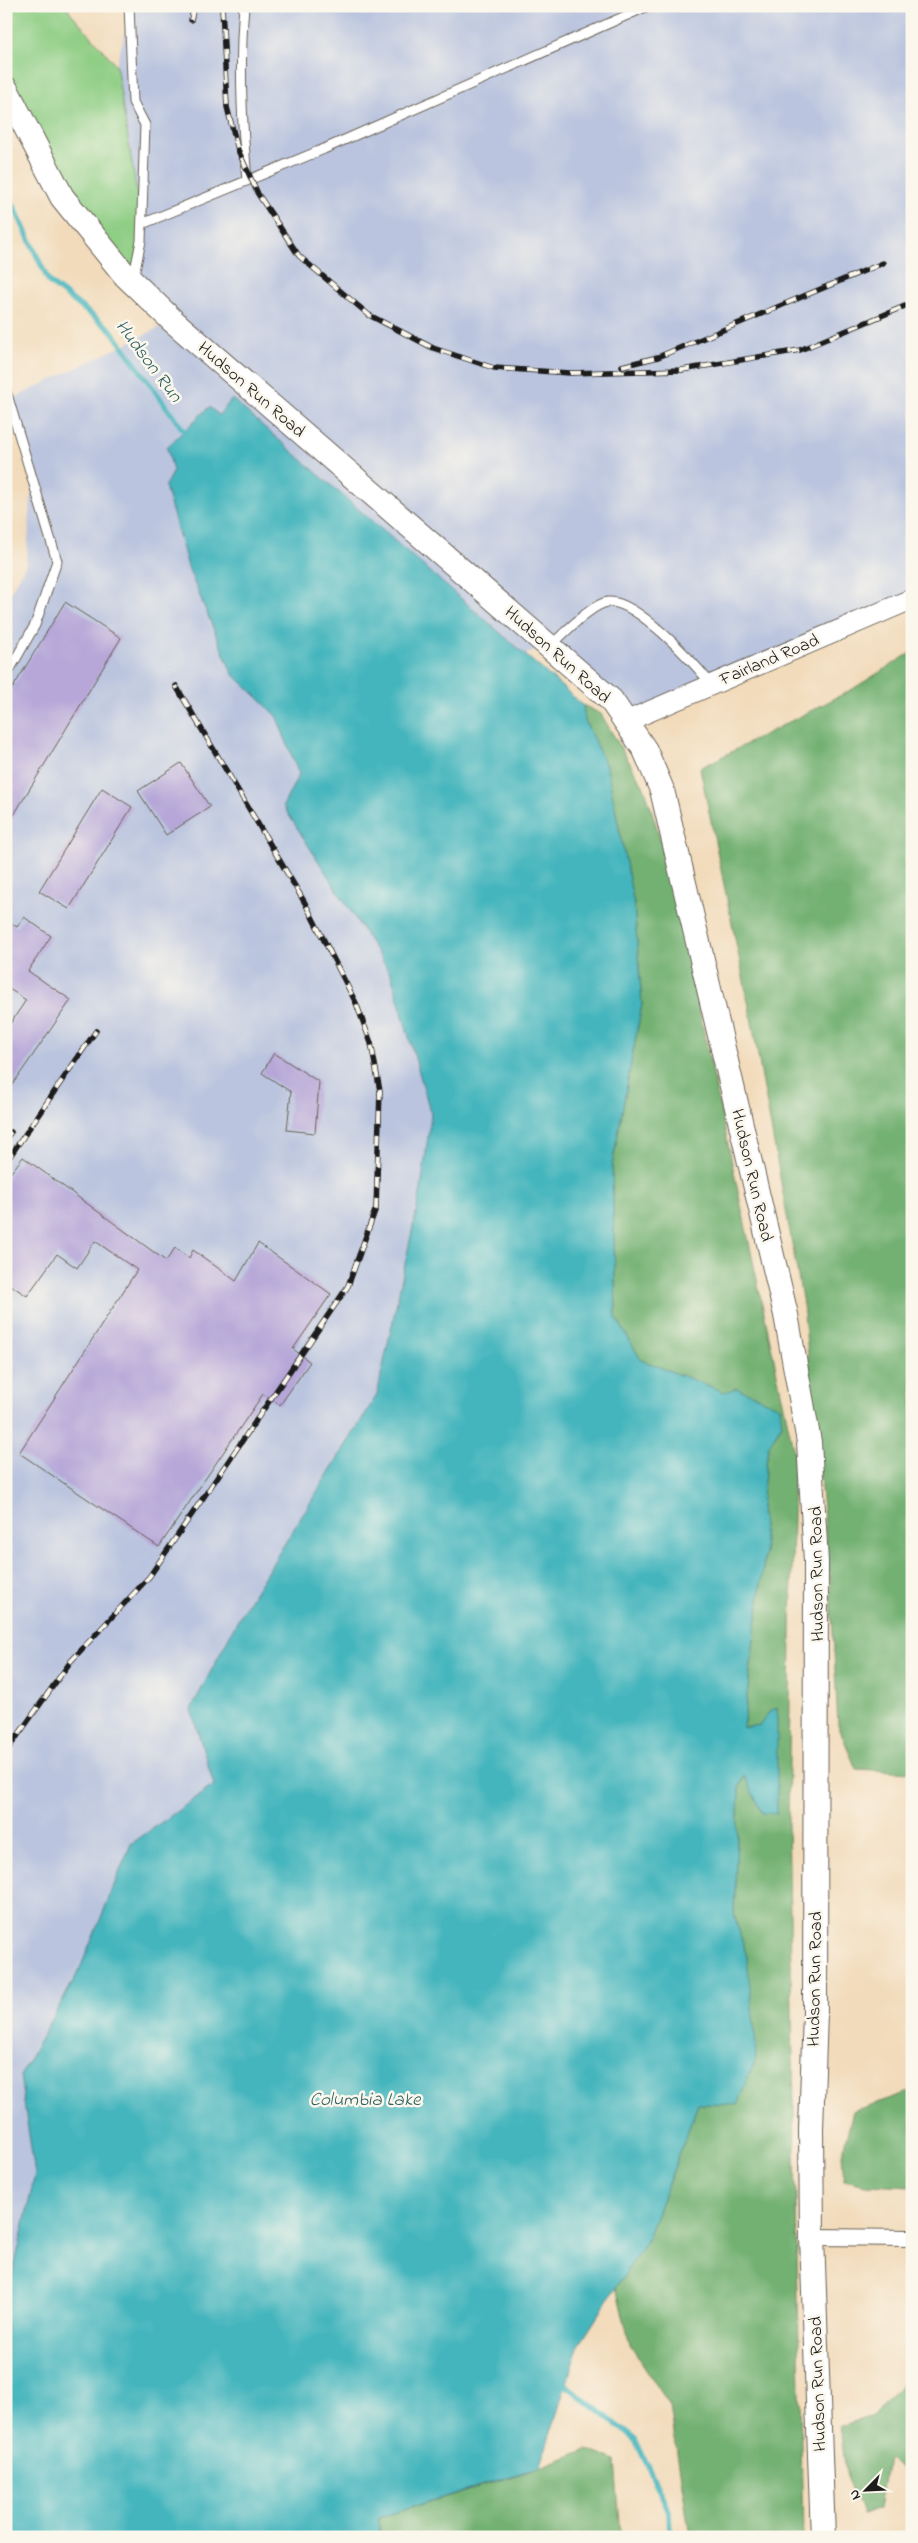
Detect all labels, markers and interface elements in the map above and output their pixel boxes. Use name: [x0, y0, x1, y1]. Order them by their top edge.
water label: Hudson Run: [108, 315, 188, 409]
street label: Hudson Run Road: [191, 336, 310, 445]
street label: Hudson Run Road: [498, 601, 616, 710]
street label: Fairland Road: [715, 628, 823, 694]
street label: Hudson Run Road: [723, 1107, 779, 1244]
street label: Hudson Run Road: [804, 1506, 832, 1642]
street label: Hudson Run Road: [802, 1911, 830, 2047]
water label: Columbia Lake: [309, 2087, 422, 2114]
street label: Hudson Run Road: [804, 2316, 834, 2452]
north arrow: [840, 2466, 890, 2516]
text: N: [844, 2486, 867, 2503]

